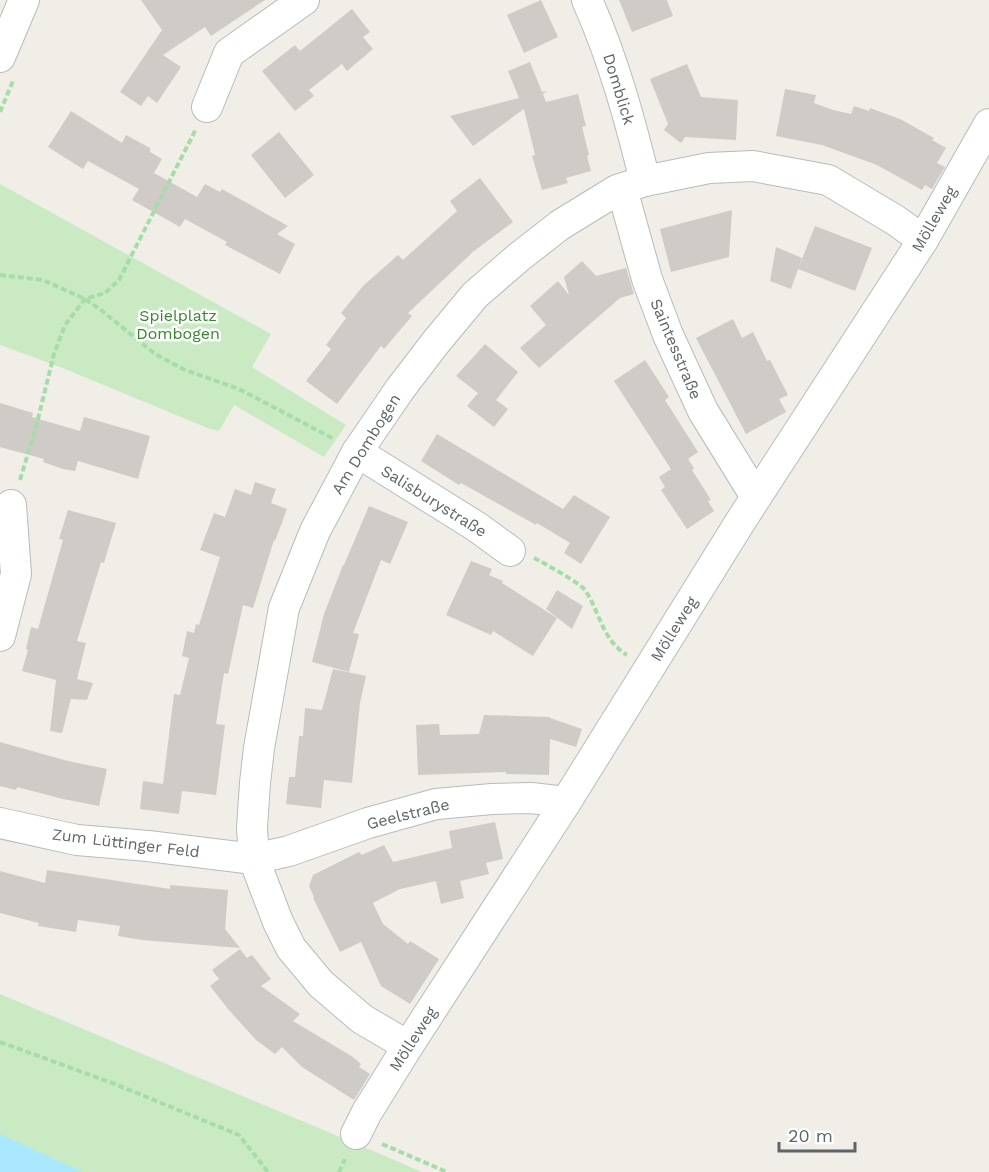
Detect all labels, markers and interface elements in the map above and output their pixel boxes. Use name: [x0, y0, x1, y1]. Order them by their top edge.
street label: Domblick: [599, 51, 639, 127]
street label: Mölleweg: [908, 182, 961, 255]
street label: Saintesstraße: [646, 296, 706, 402]
park label: Spielplatz Dombogen: [136, 306, 220, 343]
street label: Am Dombogen: [327, 390, 405, 498]
street label: Salisburystraße: [378, 461, 490, 541]
street label: Mölleweg: [647, 593, 702, 665]
street label: Geelstraße: [365, 795, 451, 833]
street label: Zum Lüttinger Feld: [51, 825, 201, 861]
street label: Mölleweg: [385, 1003, 441, 1075]
scale bar: [779, 1115, 856, 1153]
text: 20 m: [788, 1125, 833, 1146]

